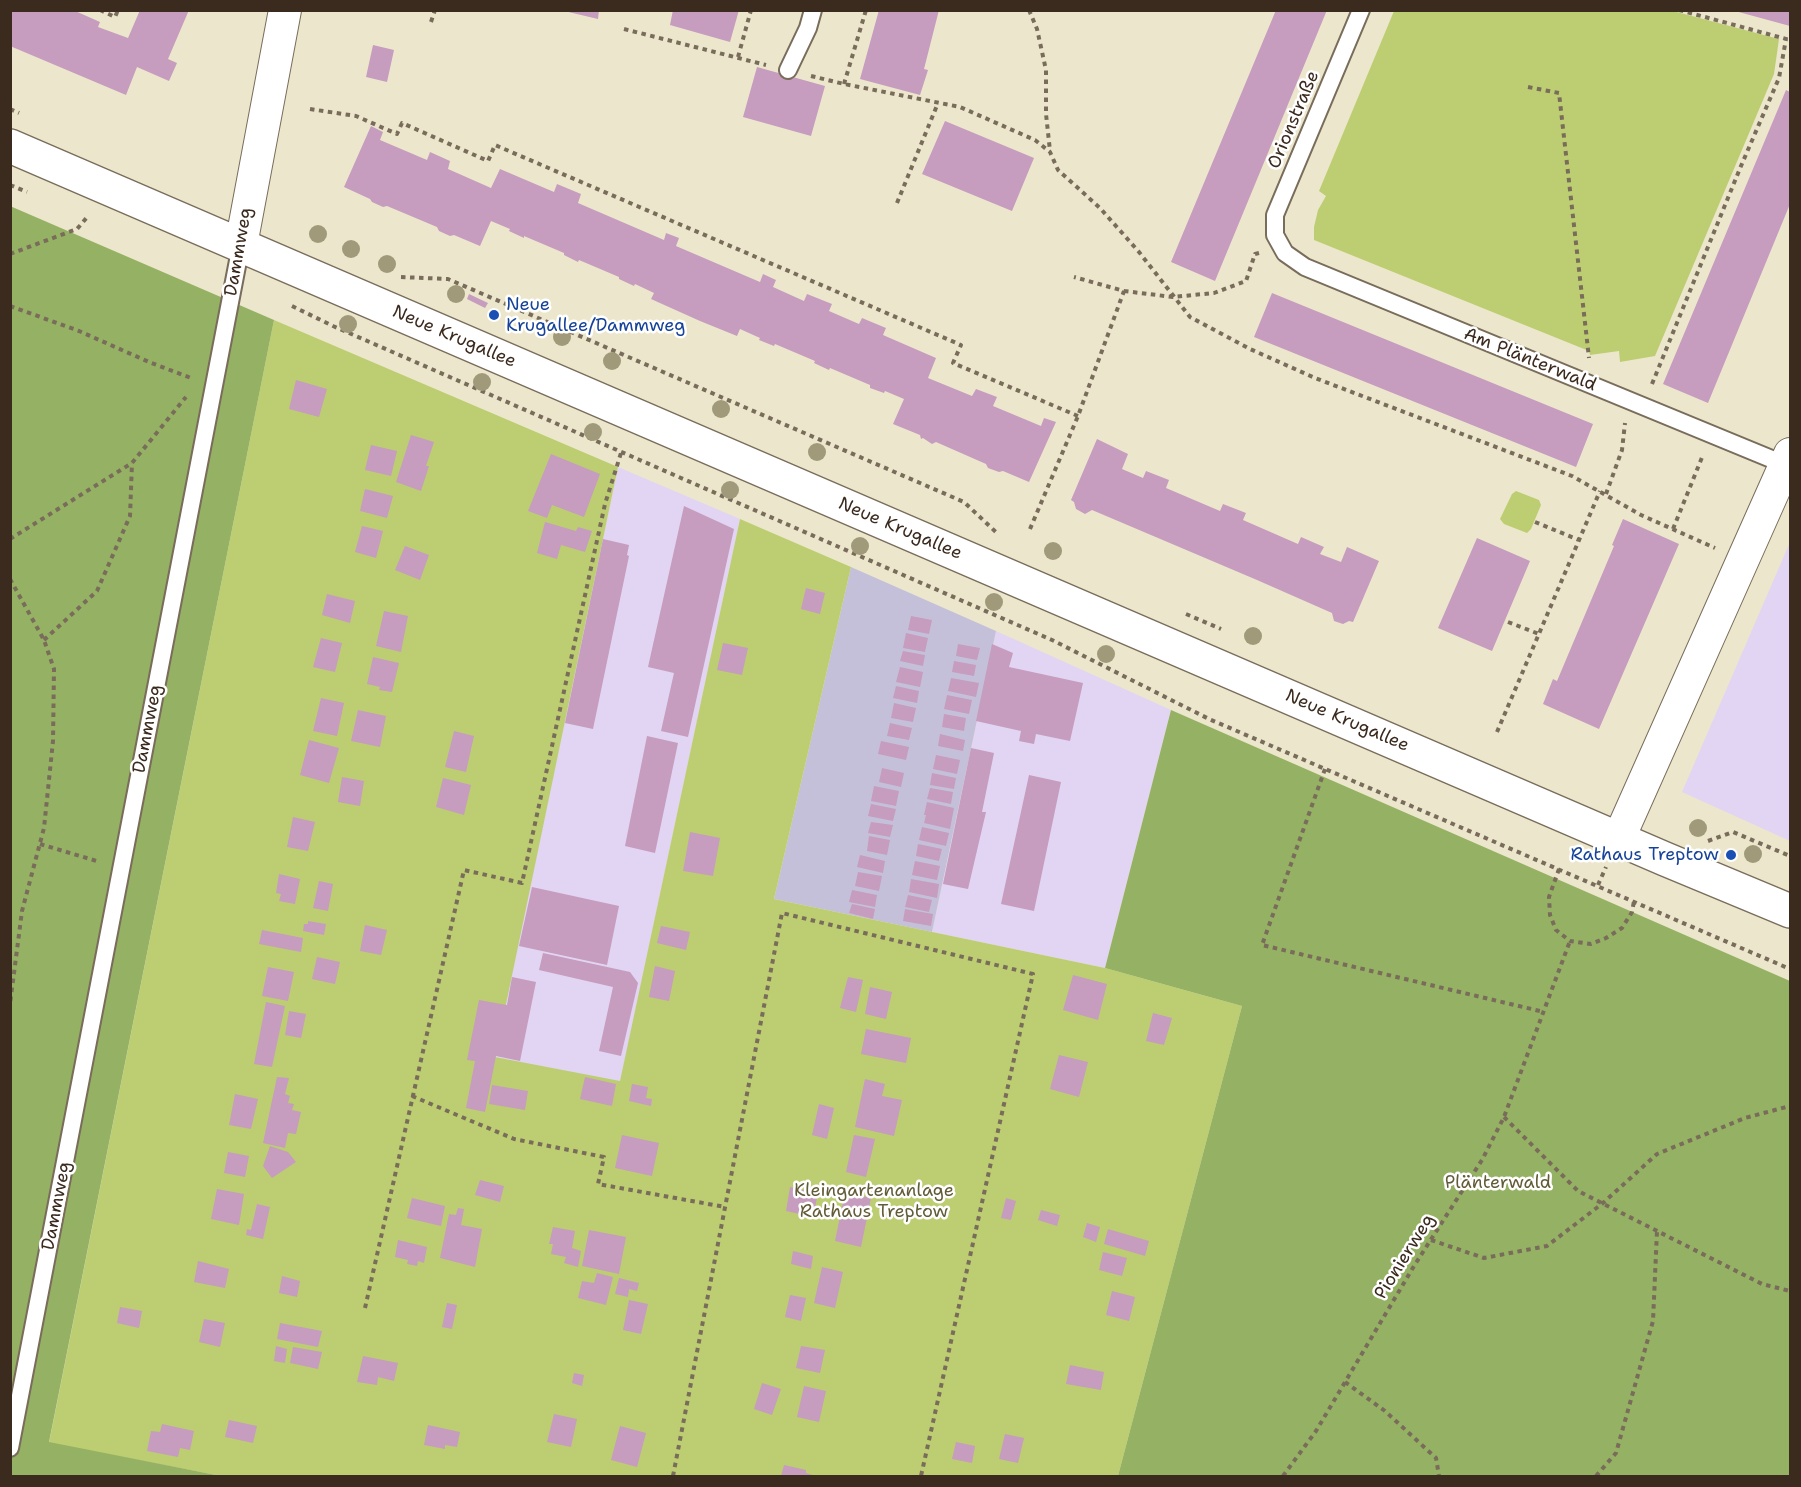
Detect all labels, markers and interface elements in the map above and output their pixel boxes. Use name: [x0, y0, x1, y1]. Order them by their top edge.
street label: Orionstraße: [1264, 68, 1324, 172]
street label: Dammweg: [221, 206, 257, 298]
place label: Neue Krugallee/Dammweg: [506, 294, 685, 336]
street label: Neue Krugallee: [389, 301, 519, 373]
marker: Neue Krugallee/Dammweg: [487, 308, 501, 322]
street label: Am Plänterwald: [1461, 324, 1599, 396]
street label: Neue Krugallee: [835, 493, 965, 565]
street label: Dammweg: [129, 683, 167, 775]
street label: Neue Krugallee: [1282, 685, 1412, 757]
place label: Rathaus Treptow: [1570, 844, 1719, 866]
marker: Rathaus Treptow: [1724, 848, 1738, 862]
street label: Dammweg: [38, 1160, 76, 1252]
park label: Plänterwald: [1445, 1172, 1551, 1194]
park label: Kleingartenanlage Rathaus Treptow: [794, 1180, 954, 1222]
street label: Pionierweg: [1370, 1210, 1440, 1304]

